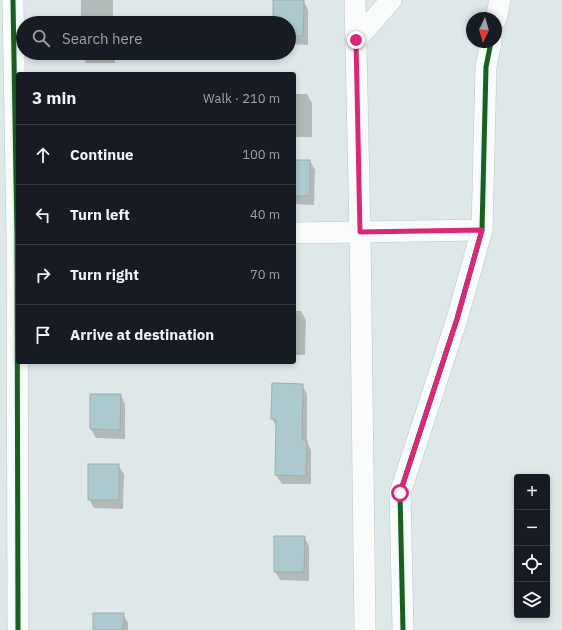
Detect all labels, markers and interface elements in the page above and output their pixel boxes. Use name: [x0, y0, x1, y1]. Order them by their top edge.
north arrow: [466, 12, 502, 48]
search box: [16, 16, 296, 60]
icon: search: [30, 27, 52, 49]
text: Search here: [62, 29, 142, 48]
route end: [347, 31, 365, 49]
text: 3 min: [32, 87, 76, 109]
text: Walk · 210 m: [203, 90, 280, 107]
icon: ahead: [32, 144, 54, 166]
text: Continue: [70, 145, 134, 164]
text: 100 m: [242, 146, 280, 163]
icon: left: [32, 204, 54, 226]
text: Turn left: [70, 205, 130, 224]
text: 40 m: [250, 206, 280, 223]
icon: right: [32, 264, 54, 286]
text: Turn right: [70, 265, 139, 284]
text: 70 m: [250, 266, 280, 283]
icon: arrive: [32, 324, 54, 346]
text: Arrive at destination: [70, 325, 214, 344]
map controls: [514, 474, 550, 618]
button: +: [514, 474, 550, 510]
route start: [391, 484, 409, 502]
button: −: [514, 510, 550, 546]
button: locate: [514, 546, 550, 582]
button: layers: [514, 582, 550, 618]

